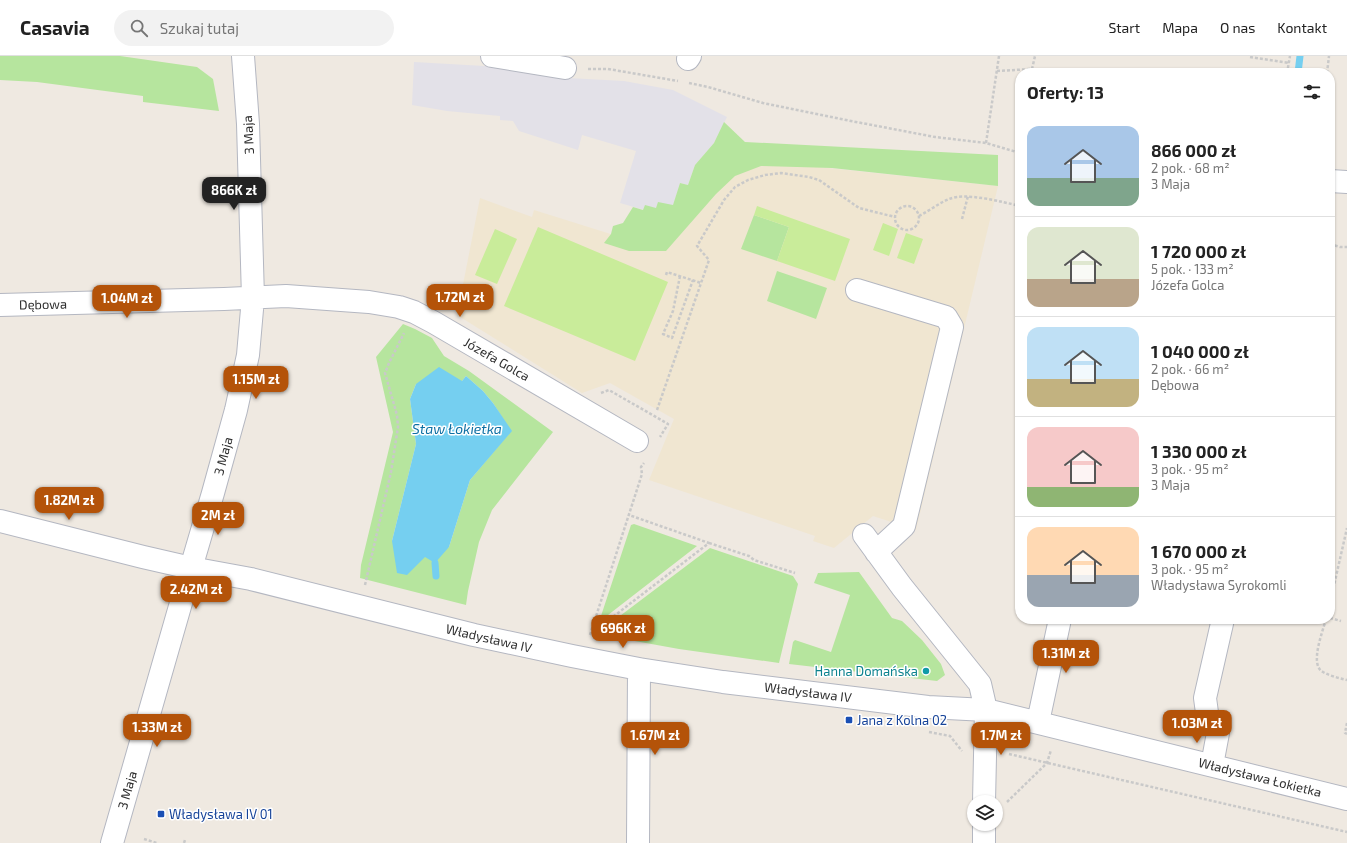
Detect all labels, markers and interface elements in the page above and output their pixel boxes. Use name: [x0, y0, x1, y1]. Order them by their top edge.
search box: [114, 10, 394, 46]
text: Casavia: [20, 16, 90, 39]
icon: search: [128, 17, 150, 39]
text: Szukaj tutaj: [160, 19, 239, 37]
text: Start: [1108, 19, 1140, 36]
text: Mapa: [1162, 19, 1198, 36]
text: O nas: [1220, 19, 1255, 36]
text: Kontakt: [1277, 19, 1327, 36]
icon: filters: [1301, 81, 1323, 103]
text: Oferty: 13: [1027, 82, 1104, 102]
street label: 3 Maja: [239, 115, 257, 155]
text: 866 000 zł: [1151, 140, 1236, 160]
icon: home: [1059, 142, 1107, 190]
text: 2 pok. · 68 m²: [1151, 160, 1230, 176]
text: 3 Maja: [1151, 176, 1190, 192]
pin: 866K zł: [197, 177, 271, 211]
text: 866K zł: [211, 182, 257, 198]
text: 1 720 000 zł: [1151, 241, 1246, 261]
icon: home: [1059, 243, 1107, 291]
text: 5 pok. · 133 m²: [1151, 261, 1234, 277]
text: Józefa Golca: [1151, 277, 1224, 293]
pin: 1.72M zł: [419, 284, 501, 318]
pin: 1.04M zł: [86, 285, 168, 319]
text: 1.72M zł: [436, 289, 485, 305]
text: 1.04M zł: [101, 290, 153, 306]
street label: Dębowa: [19, 296, 67, 312]
street label: Józefa Golca: [461, 334, 533, 384]
text: 1 040 000 zł: [1151, 341, 1249, 361]
icon: home: [1059, 343, 1107, 391]
text: 2 pok. · 66 m²: [1151, 361, 1229, 377]
pin: 1.15M zł: [215, 366, 297, 400]
text: 1.15M zł: [232, 371, 280, 387]
text: Dębowa: [1151, 377, 1199, 393]
water label: Staw Łokietka: [412, 420, 502, 437]
street label: 3 Maja: [210, 435, 236, 477]
text: 1 330 000 zł: [1151, 441, 1247, 461]
icon: home: [1059, 443, 1107, 491]
text: 3 pok. · 95 m²: [1151, 461, 1229, 477]
text: 3 Maja: [1151, 477, 1190, 493]
pin: 1.82M zł: [28, 487, 110, 521]
text: 1.82M zł: [44, 492, 94, 508]
pin: 2M zł: [190, 502, 246, 536]
text: 2M zł: [201, 507, 235, 523]
text: 1 670 000 zł: [1151, 541, 1246, 561]
icon: home: [1059, 543, 1107, 591]
text: 3 pok. · 95 m²: [1151, 561, 1229, 577]
pin: 2.42M zł: [155, 576, 237, 610]
text: Władysława Syrokomli: [1151, 577, 1287, 593]
text: 2.42M zł: [170, 581, 222, 597]
pin: 696K zł: [586, 615, 660, 649]
street label: Władysława IV: [444, 620, 534, 656]
text: 696K zł: [600, 620, 646, 636]
pin: 1.31M zł: [1025, 640, 1107, 674]
text: 1.31M zł: [1042, 645, 1090, 661]
place label: Hanna Domańska: [815, 663, 918, 679]
marker: Hanna Domańska: [921, 666, 931, 676]
street label: Władysława IV: [763, 679, 853, 705]
pin: 1.03M zł: [1156, 710, 1238, 744]
place label: Jana z Kolna 02: [857, 712, 947, 728]
pin: 1.33M zł: [116, 714, 198, 748]
marker: Jana z Kolna 02: [844, 715, 854, 725]
text: 1.03M zł: [1172, 715, 1222, 731]
text: 1.33M zł: [132, 719, 182, 735]
pin: 1.67M zł: [614, 722, 696, 756]
pin: 1.7M zł: [964, 722, 1038, 756]
text: 1.67M zł: [630, 727, 680, 743]
text: 1.7M zł: [980, 727, 1022, 743]
street label: Władysława Łokietka: [1197, 754, 1323, 800]
street label: 3 Maja: [114, 769, 140, 811]
map controls: [967, 795, 1003, 831]
button: layers: [967, 795, 1003, 831]
place label: Władysława IV 01: [169, 806, 273, 822]
marker: Władysława IV 01: [156, 809, 166, 819]

